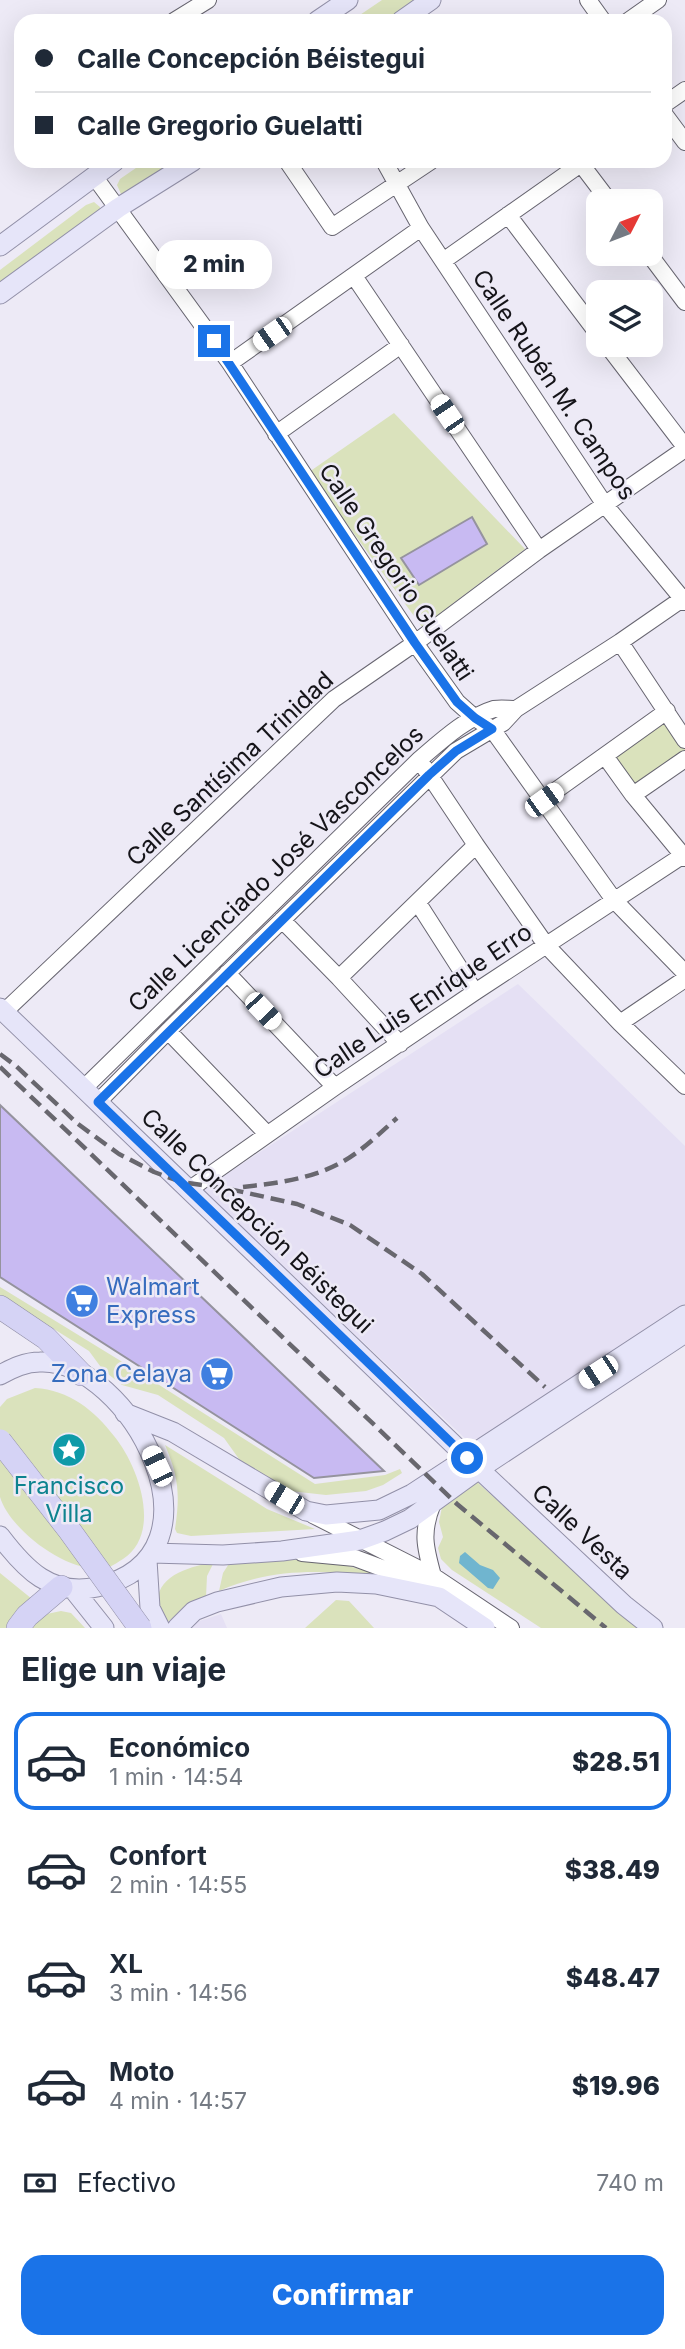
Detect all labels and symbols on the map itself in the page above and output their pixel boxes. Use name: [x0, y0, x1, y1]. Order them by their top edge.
north arrow: [586, 189, 663, 266]
callout: 2 min: [156, 240, 272, 288]
street label: Calle Rubén M. Campos: [466, 264, 642, 505]
car: [249, 313, 296, 355]
route end: [198, 325, 230, 357]
car: [427, 391, 468, 437]
street label: Calle Gregorio Guelatti: [313, 458, 480, 686]
street label: Calle Santísima Trinidad: [120, 665, 339, 872]
street label: Calle Licenciado José Vasconcelos: [122, 720, 429, 1018]
car: [521, 779, 568, 821]
street label: Calle Luis Enrique Erro: [308, 917, 537, 1084]
car: [241, 988, 286, 1034]
street label: Calle Concepción Béistegui: [135, 1102, 379, 1339]
place label: Walmart Express: [106, 1272, 200, 1329]
supermarket icon: Walmart Express: [63, 1282, 101, 1320]
car: [575, 1352, 622, 1392]
supermarket icon: Zona Celaya: [198, 1355, 236, 1393]
place label: Zona Celaya: [51, 1359, 192, 1388]
place icon: Francisco Villa: [50, 1431, 88, 1469]
route start: [451, 1442, 483, 1474]
car: [139, 1443, 176, 1489]
place label: Francisco Villa: [14, 1471, 124, 1528]
car: [261, 1478, 308, 1518]
street label: Calle Vesta: [526, 1478, 639, 1585]

